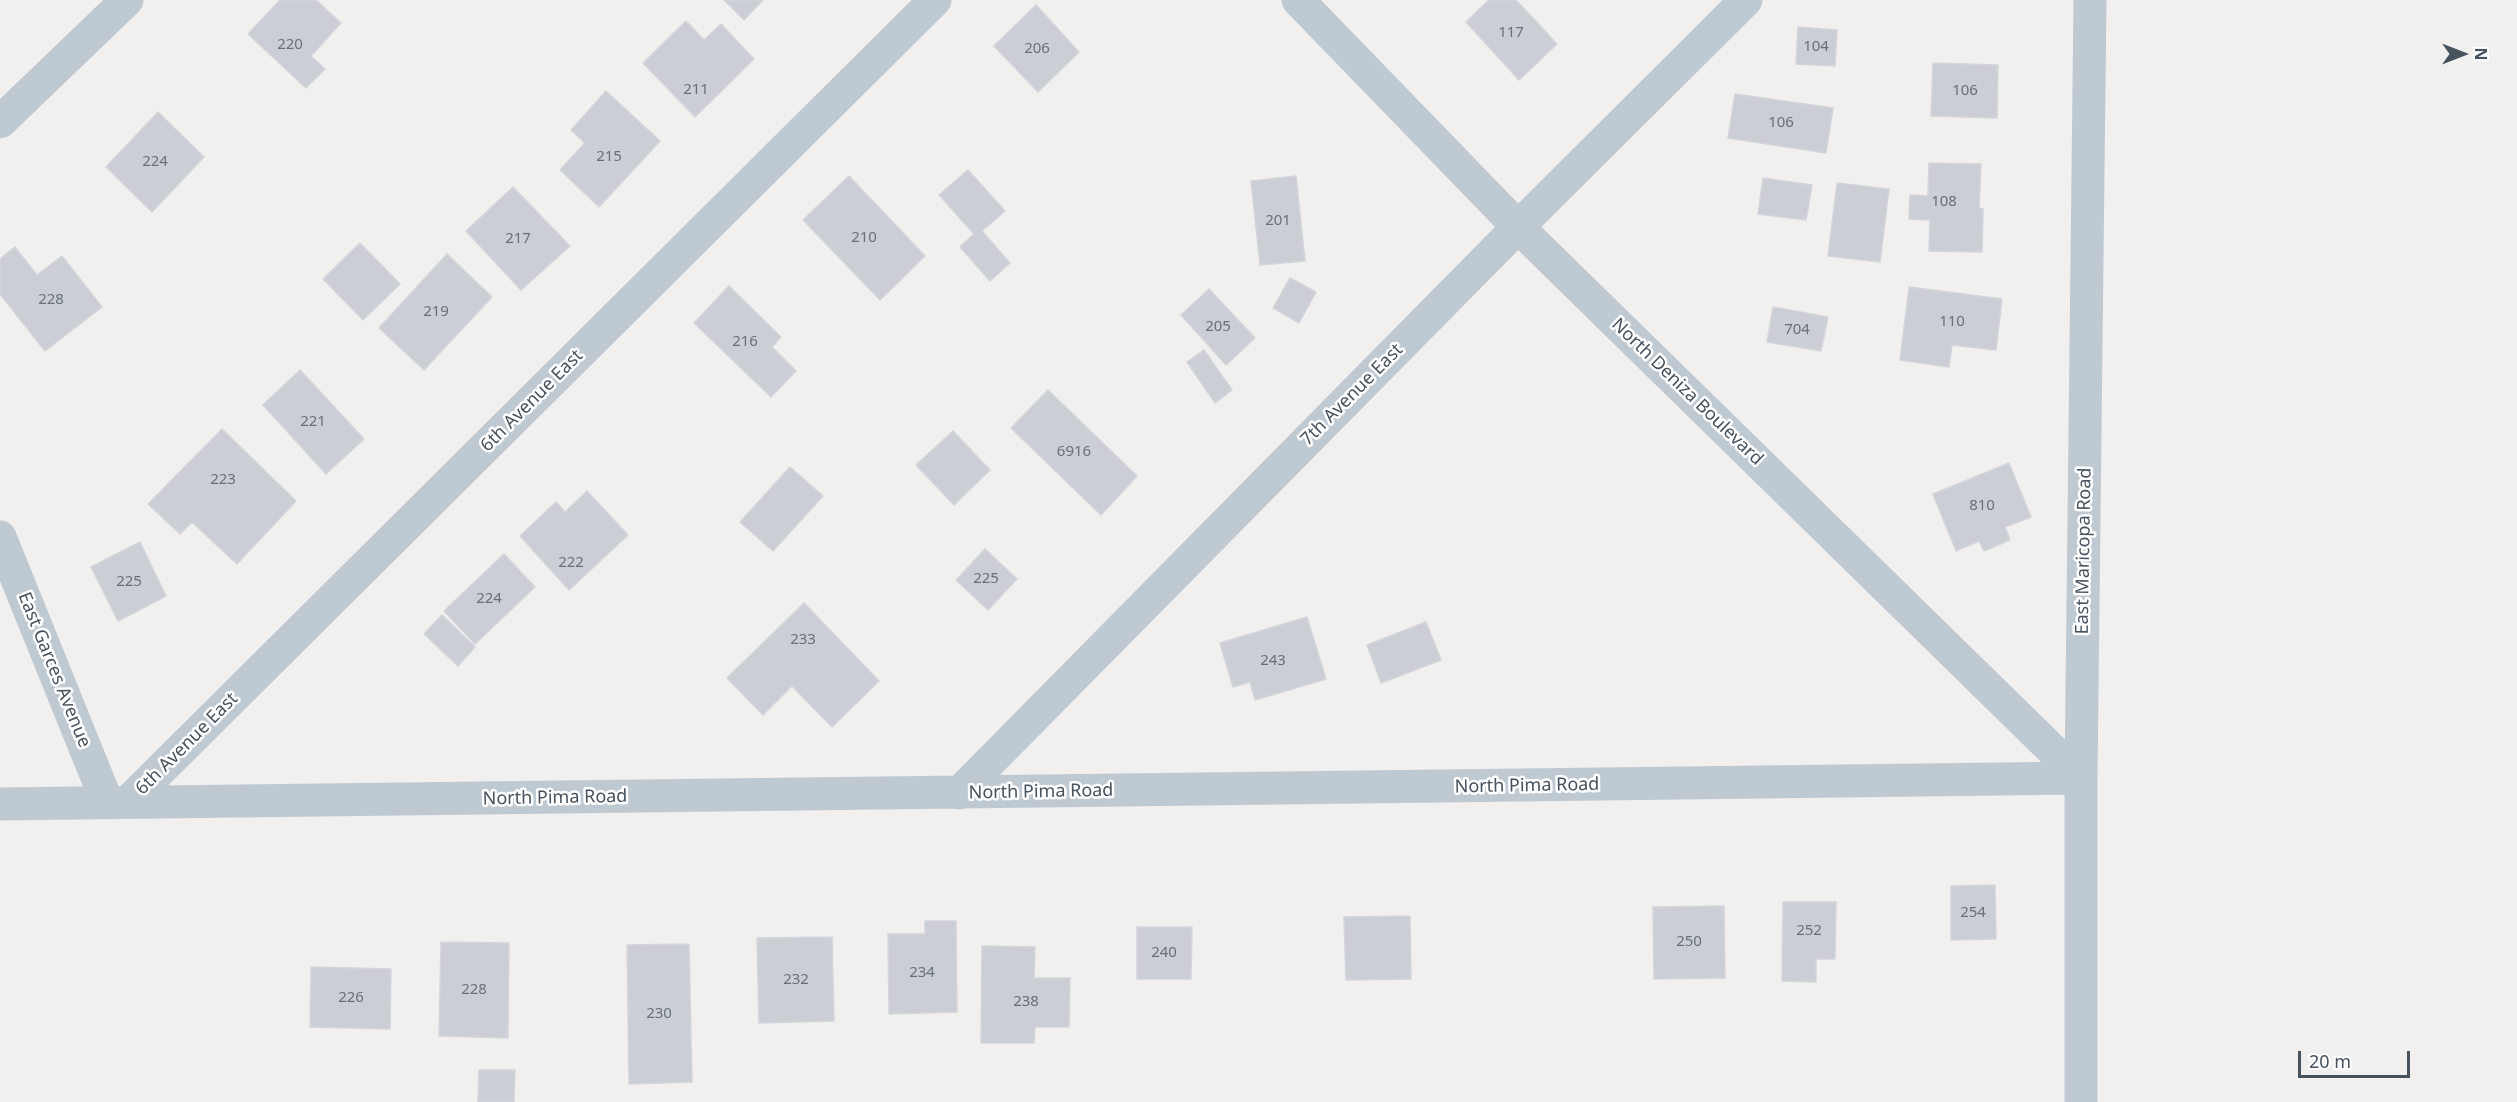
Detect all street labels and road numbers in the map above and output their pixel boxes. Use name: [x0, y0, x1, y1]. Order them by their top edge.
street label: North Deniza Boulevard: [1607, 314, 1767, 470]
street label: 7th Avenue East: [1296, 339, 1408, 451]
street label: 6th Avenue East: [476, 345, 588, 457]
street label: East Maricopa Road: [2072, 467, 2096, 635]
street label: East Garces Avenue: [13, 589, 95, 751]
street label: 6th Avenue East: [131, 688, 243, 800]
street label: North Pima Road: [1454, 774, 1600, 798]
street label: North Pima Road: [968, 780, 1114, 804]
street label: North Pima Road: [482, 786, 628, 810]

